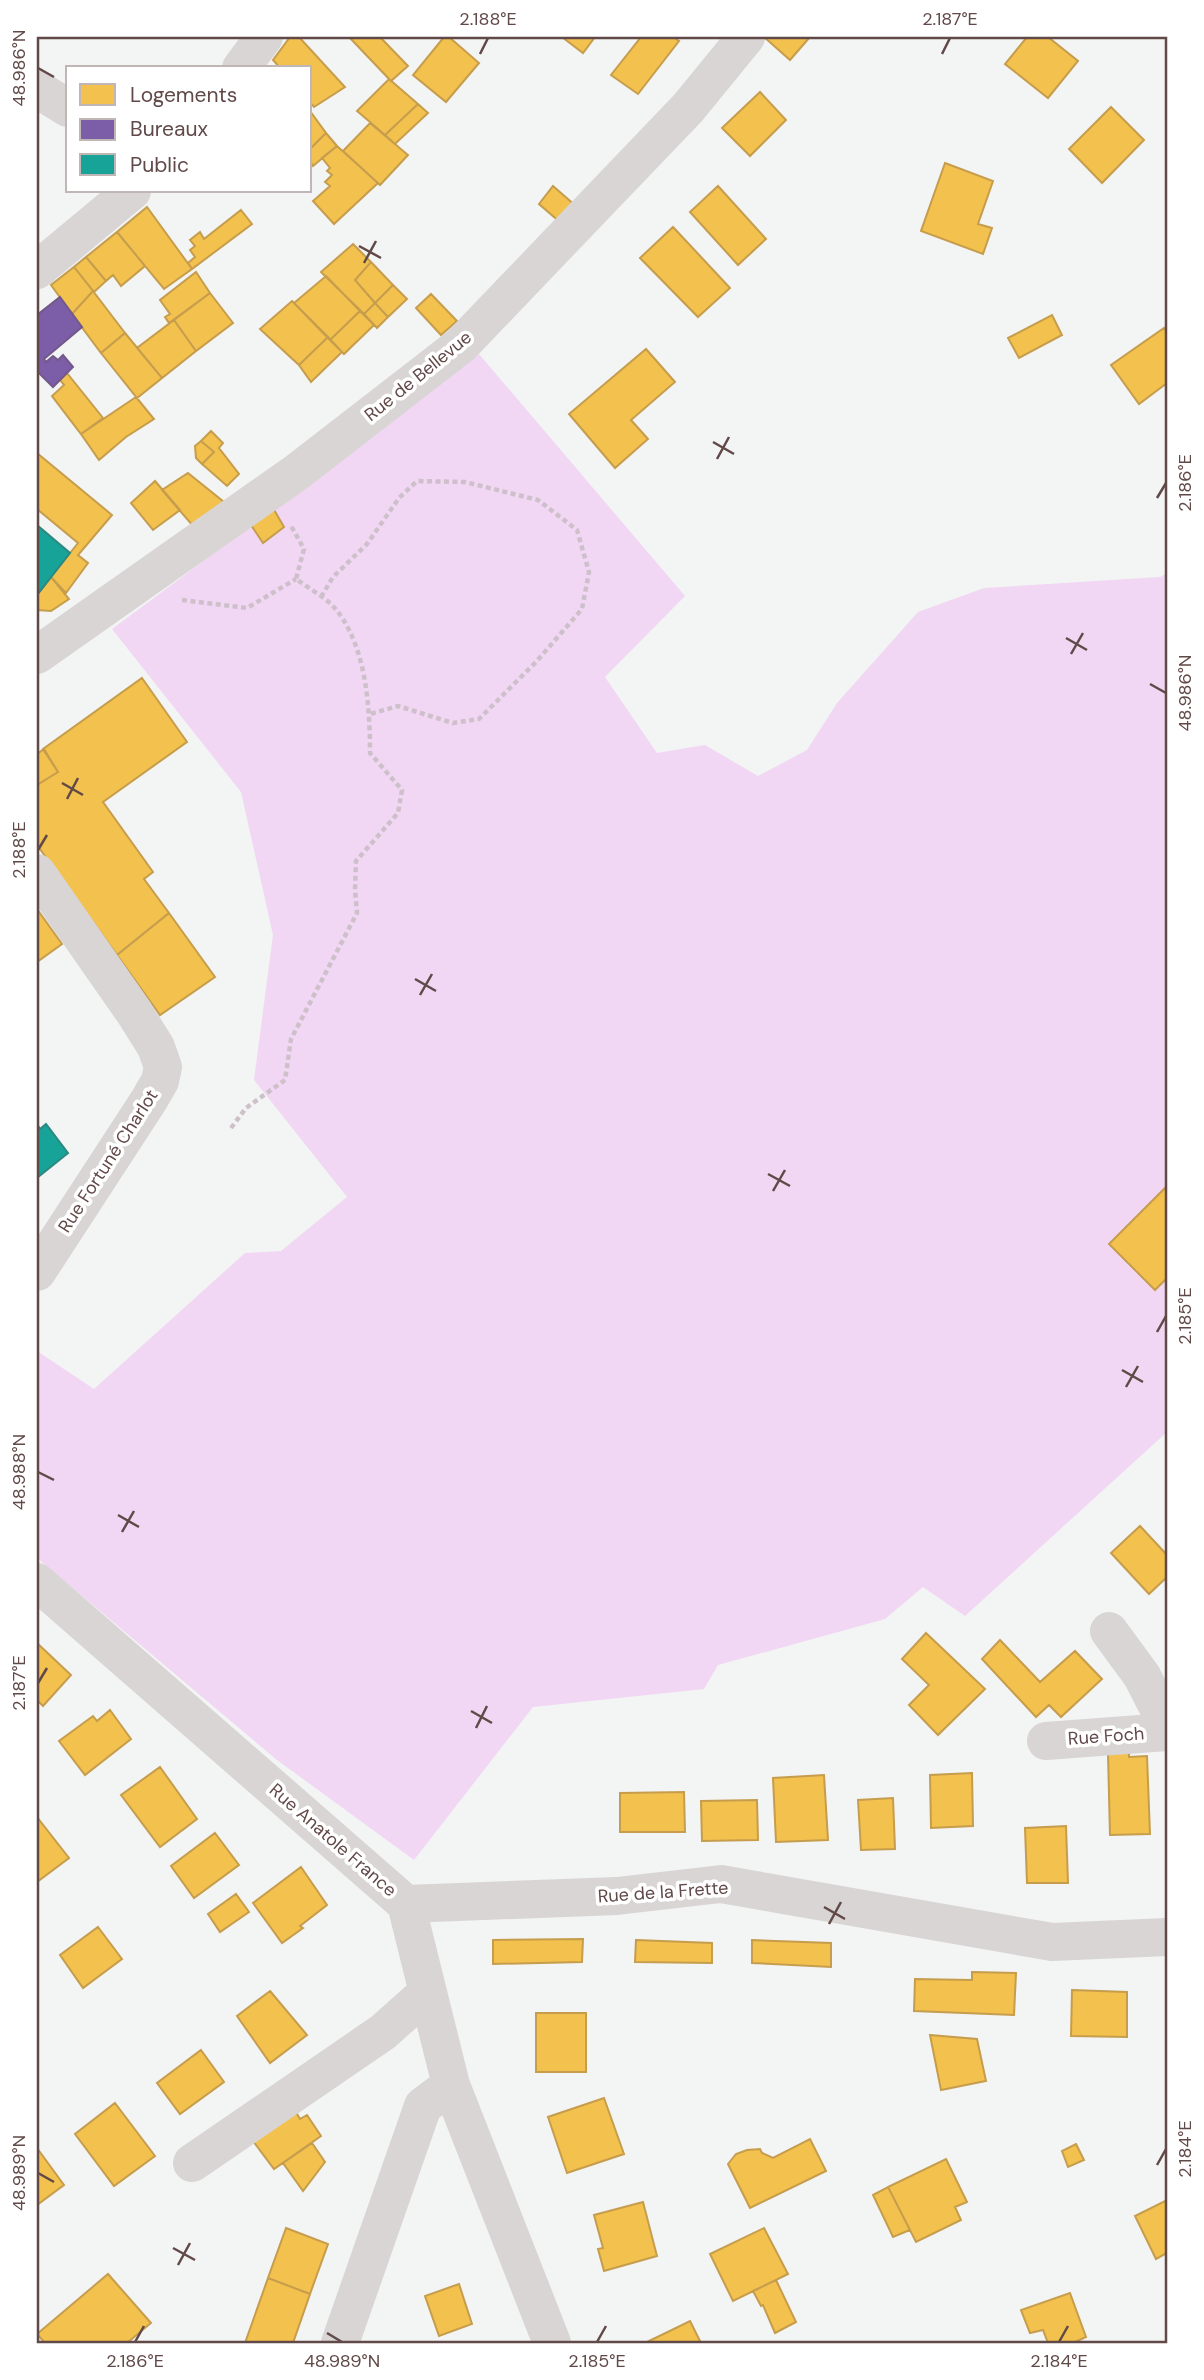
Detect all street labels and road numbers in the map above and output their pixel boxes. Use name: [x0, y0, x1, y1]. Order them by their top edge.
street label: Rue de Bellevue: [359, 325, 477, 427]
street label: Rue Fortuné Charlot: [53, 1085, 163, 1237]
street label: Rue Foch: [1067, 1721, 1145, 1751]
street label: Rue Anatole France: [264, 1778, 402, 1902]
street label: Rue de la Frette: [597, 1875, 729, 1909]

